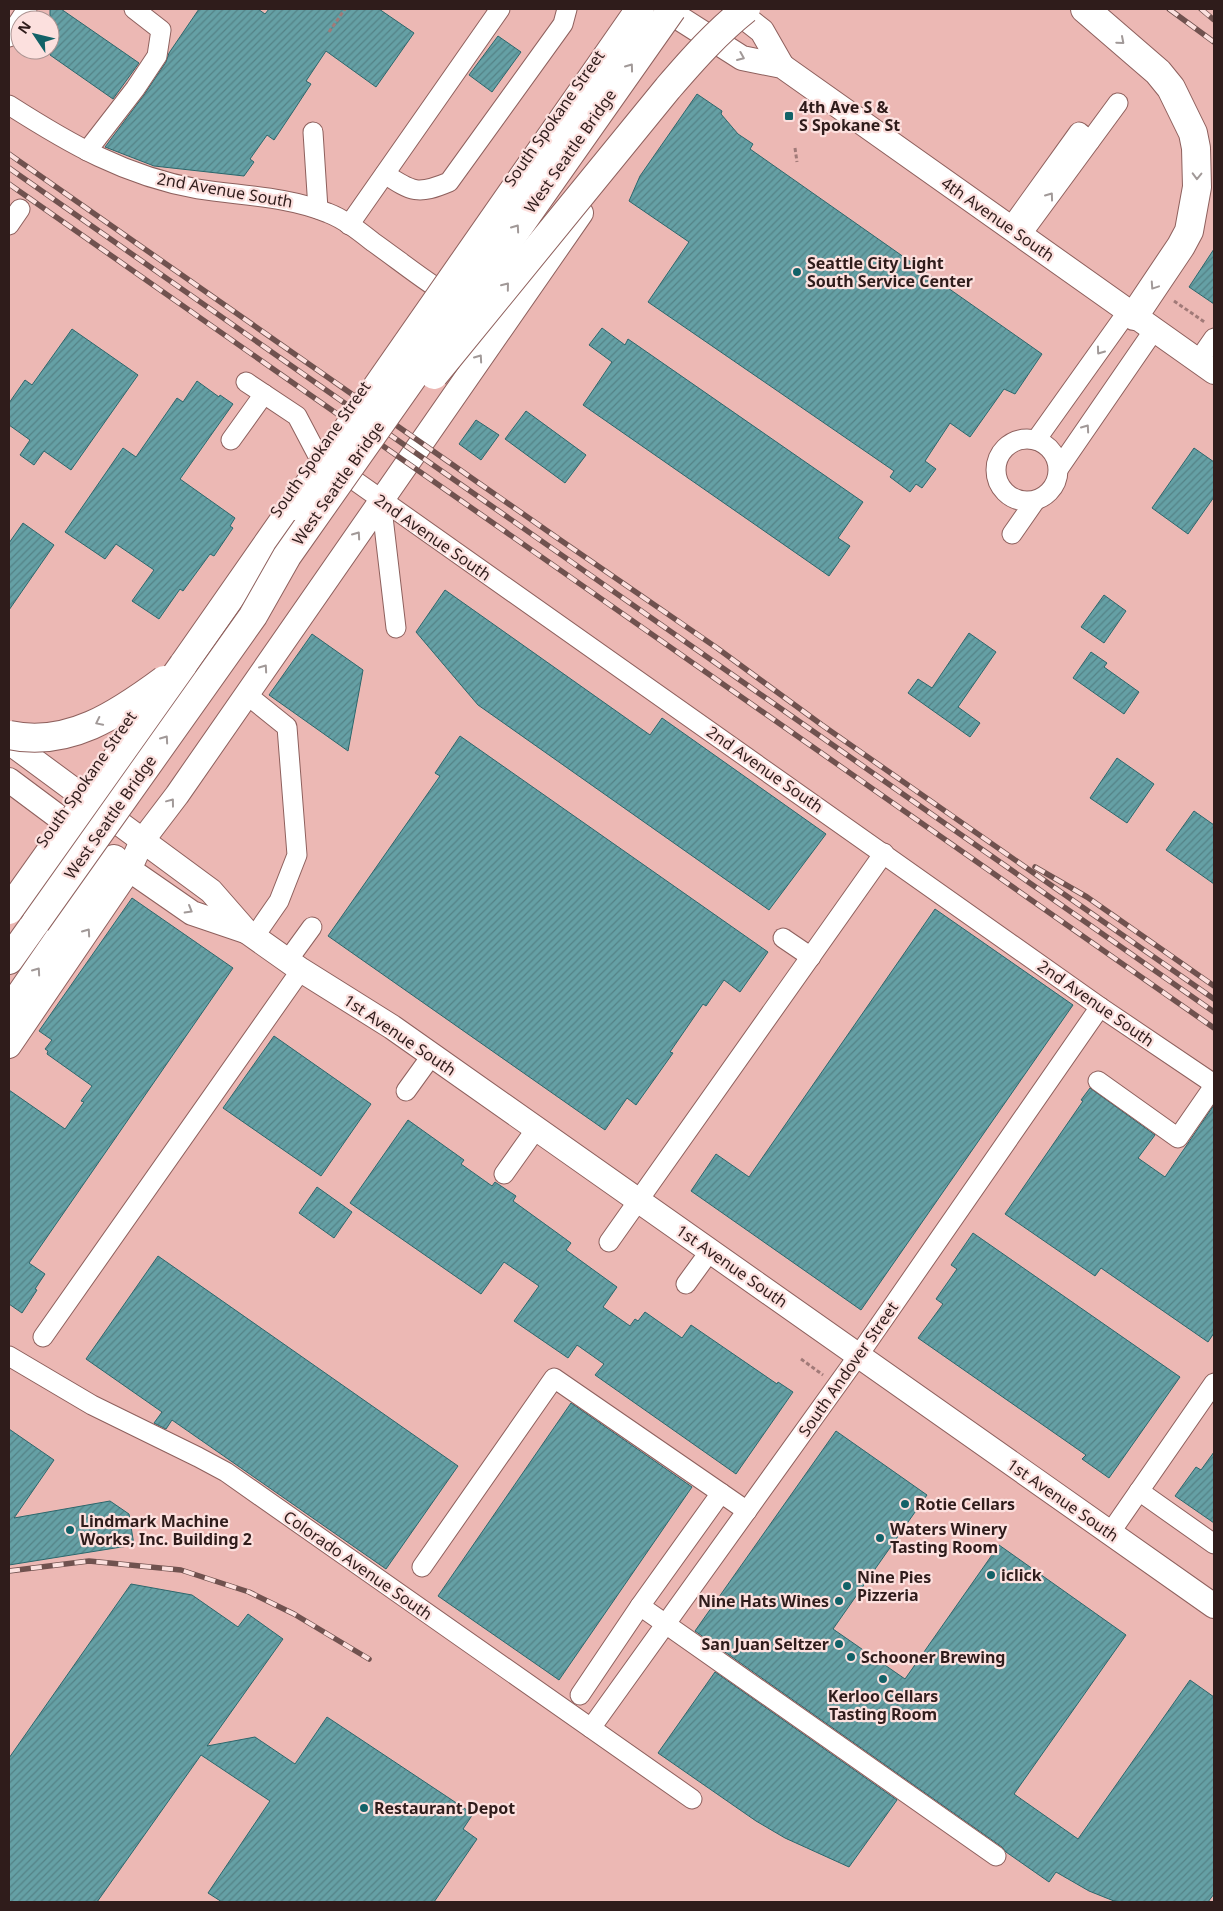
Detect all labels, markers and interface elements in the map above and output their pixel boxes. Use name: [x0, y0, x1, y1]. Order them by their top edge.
north arrow: [10, 10, 60, 60]
text: N: [13, 17, 35, 37]
one-way arrow: [1116, 35, 1125, 44]
street label: South Spokane Street: [499, 45, 610, 191]
one-way arrow: [736, 50, 745, 61]
one-way arrow: [624, 63, 633, 73]
street label: West Seattle Bridge: [519, 85, 621, 217]
place label: 4th Ave S & S Spokane St: [799, 96, 900, 136]
marker: 4th Ave S & S Spokane St: [783, 110, 795, 122]
street label: 2nd Avenue South: [155, 167, 295, 213]
street label: 4th Avenue South: [937, 172, 1059, 266]
one-way arrow: [1192, 173, 1202, 181]
one-way arrow: [1044, 192, 1053, 202]
one-way arrow: [510, 224, 519, 234]
place label: Seattle City Light South Service Center: [807, 252, 973, 292]
marker: Seattle City Light South Service Center: [791, 266, 803, 278]
one-way arrow: [1151, 280, 1160, 290]
one-way arrow: [501, 283, 509, 292]
one-way arrow: [1097, 345, 1105, 354]
one-way arrow: [473, 355, 482, 364]
street label: South Spokane Street: [265, 376, 376, 522]
street label: West Seattle Bridge: [287, 417, 389, 549]
one-way arrow: [1080, 424, 1089, 434]
street label: 2nd Avenue South: [370, 489, 496, 585]
one-way arrow: [350, 531, 360, 540]
one-way arrow: [258, 665, 267, 674]
street label: South Spokane Street: [31, 706, 142, 852]
one-way arrow: [95, 716, 104, 726]
street label: 2nd Avenue South: [702, 721, 828, 817]
one-way arrow: [159, 736, 168, 745]
street label: West Seattle Bridge: [59, 751, 161, 883]
one-way arrow: [166, 799, 174, 808]
one-way arrow: [184, 903, 193, 913]
one-way arrow: [81, 928, 90, 938]
street label: 2nd Avenue South: [1033, 955, 1159, 1051]
one-way arrow: [31, 967, 40, 977]
street label: 1st Avenue South: [340, 989, 460, 1081]
street label: 1st Avenue South: [672, 1219, 792, 1313]
street label: South Andover Street: [793, 1297, 903, 1441]
street label: 1st Avenue South: [1003, 1453, 1123, 1547]
place label: Rotie Cellars: [915, 1493, 1015, 1515]
marker: Rotie Cellars: [899, 1498, 911, 1510]
street label: Colorado Avenue South: [279, 1505, 437, 1625]
place label: Lindmark Machine Works, Inc. Building 2: [80, 1510, 252, 1550]
place label: Waters Winery Tasting Room: [890, 1518, 1008, 1558]
marker: Lindmark Machine Works, Inc. Building 2: [64, 1524, 76, 1536]
marker: Waters Winery Tasting Room: [874, 1532, 886, 1544]
place label: iclick: [1001, 1564, 1042, 1586]
place label: Nine Pies Pizzeria: [857, 1566, 931, 1606]
marker: iclick: [985, 1569, 997, 1581]
marker: Nine Pies Pizzeria: [841, 1580, 853, 1592]
place label: Nine Hats Wines: [698, 1590, 829, 1612]
marker: Nine Hats Wines: [833, 1595, 845, 1607]
place label: San Juan Seltzer: [702, 1633, 829, 1655]
marker: San Juan Seltzer: [833, 1638, 845, 1650]
place label: Schooner Brewing: [861, 1646, 1005, 1668]
marker: Schooner Brewing: [845, 1651, 857, 1663]
marker: Kerloo Cellars Tasting Room: [877, 1673, 889, 1685]
place label: Kerloo Cellars Tasting Room: [828, 1685, 938, 1725]
place label: Restaurant Depot: [374, 1797, 515, 1819]
marker: Restaurant Depot: [358, 1802, 370, 1814]

